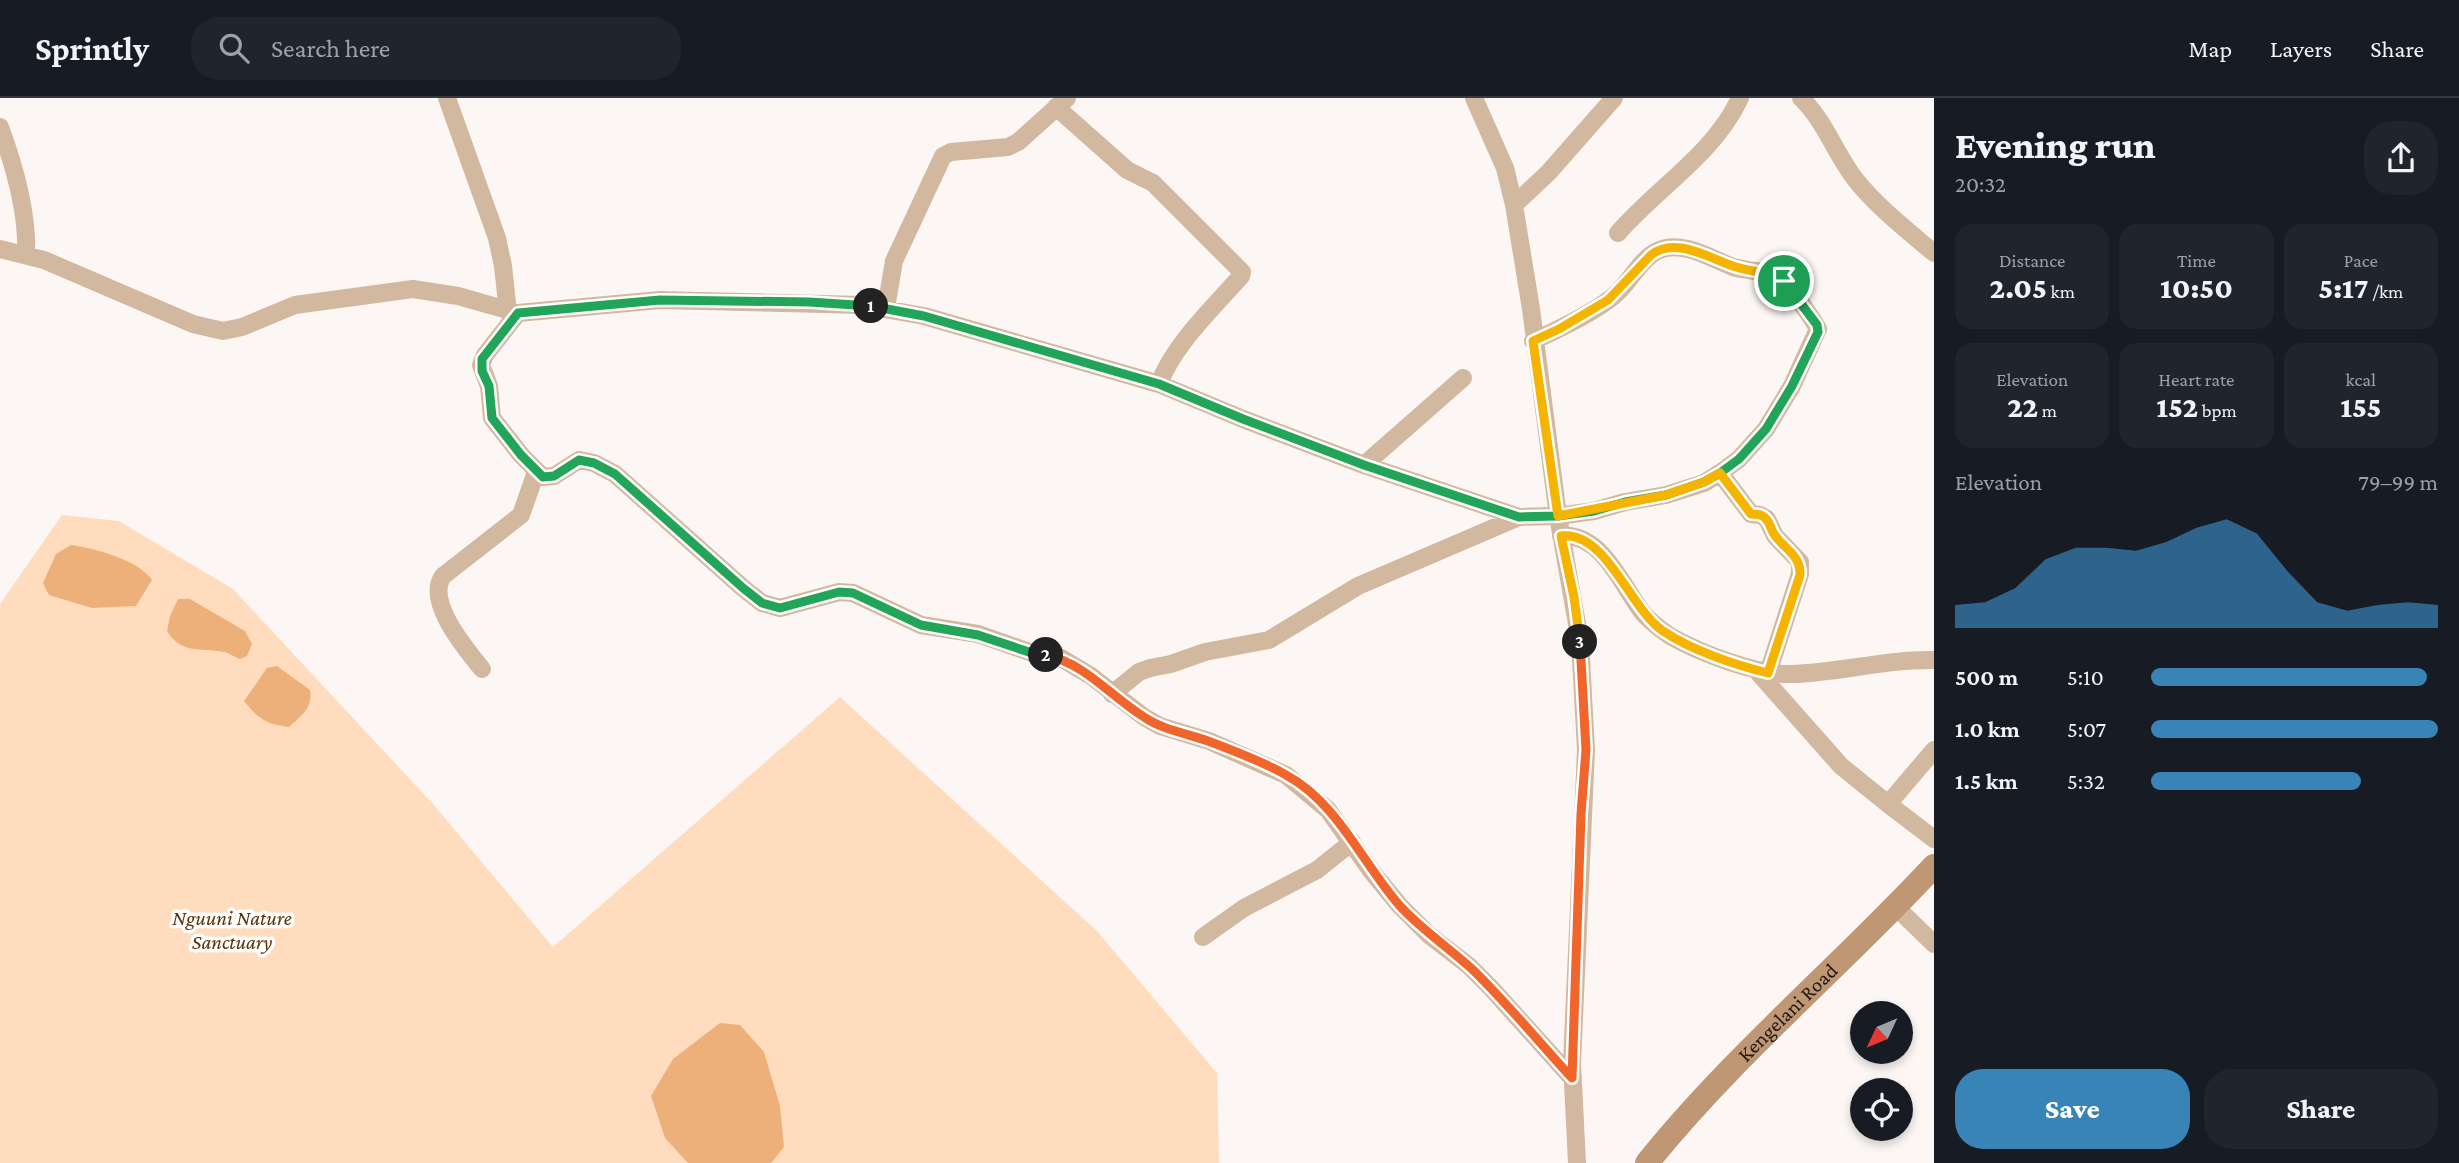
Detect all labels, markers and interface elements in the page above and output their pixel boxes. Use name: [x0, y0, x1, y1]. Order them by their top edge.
search box: [191, 17, 681, 80]
icon: search: [215, 29, 253, 67]
text: Sprintly: [35, 30, 149, 67]
text: Search here: [271, 34, 390, 63]
text: Map: [2188, 35, 2232, 62]
text: Layers: [2270, 35, 2332, 62]
text: Share: [2370, 35, 2424, 62]
button: share: [2364, 121, 2438, 195]
text: Evening run: [1955, 124, 2156, 166]
text: 20:32: [1955, 171, 2006, 197]
text: Distance: [1999, 250, 2065, 271]
text: Time: [2177, 250, 2216, 271]
text: Pace: [2344, 250, 2378, 271]
pin: [1754, 251, 1814, 311]
icon: arrive: [1765, 262, 1803, 300]
text: 2.05: [1989, 271, 2047, 304]
text: 10:50: [2160, 271, 2233, 304]
text: 5:17: [2318, 271, 2369, 304]
text: km: [2047, 281, 2075, 302]
text: /km: [2369, 281, 2403, 302]
pin: 1: [854, 288, 888, 324]
text: 1: [867, 295, 874, 316]
text: Elevation: [1996, 369, 2068, 390]
text: Heart rate: [2159, 369, 2234, 390]
text: kcal: [2346, 369, 2376, 390]
text: 22: [2007, 390, 2038, 423]
text: 152: [2156, 390, 2198, 423]
text: 155: [2340, 390, 2381, 423]
text: m: [2038, 400, 2057, 421]
text: bpm: [2198, 400, 2237, 421]
text: Elevation: [1955, 469, 2042, 495]
text: 79–99 m: [2358, 469, 2438, 495]
pin: 3: [1562, 624, 1598, 660]
text: 3: [1575, 631, 1584, 652]
pin: 2: [1028, 638, 1064, 672]
text: 2: [1041, 644, 1050, 665]
text: 500 m: [1955, 664, 2018, 690]
text: 5:10: [2067, 664, 2104, 690]
text: 1.0 km: [1955, 716, 2020, 742]
text: 5:07: [2067, 716, 2106, 742]
text: 1.5 km: [1955, 768, 2018, 794]
text: 5:32: [2067, 768, 2105, 794]
park label: Nguuni Nature Sanctuary: [172, 906, 292, 954]
street label: Kengelani Road: [1733, 958, 1842, 1067]
north arrow: [1850, 1001, 1913, 1064]
map controls: [1850, 1001, 1913, 1141]
button: Save: [1955, 1069, 2190, 1149]
button: Share: [2204, 1069, 2438, 1149]
button: locate: [1850, 1078, 1913, 1141]

